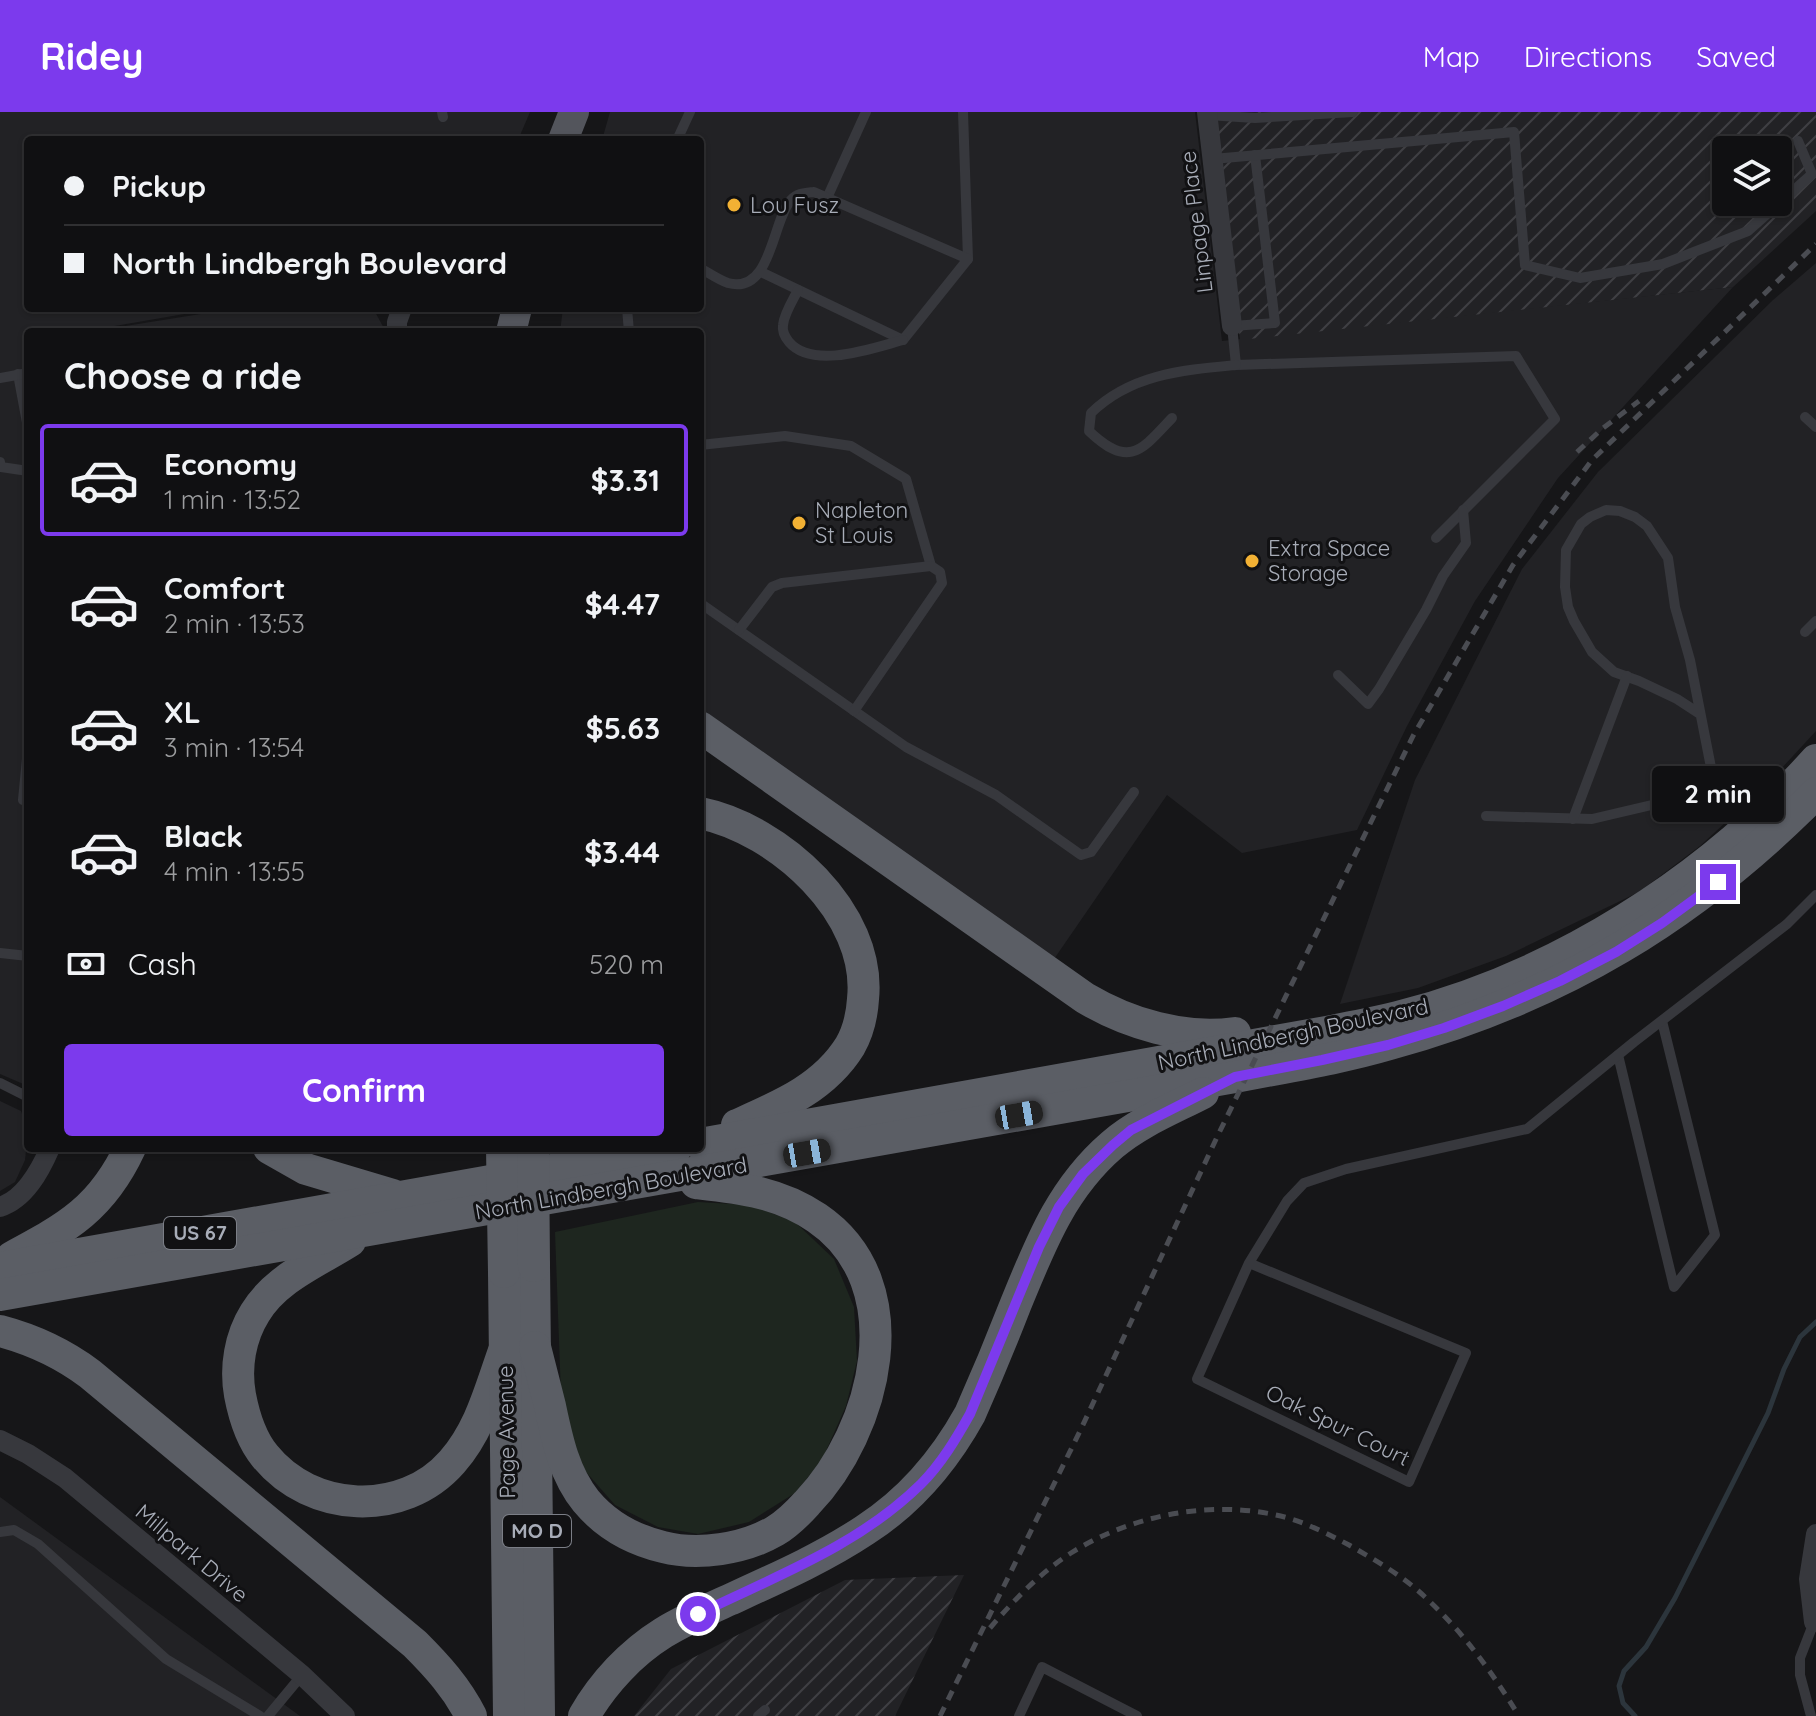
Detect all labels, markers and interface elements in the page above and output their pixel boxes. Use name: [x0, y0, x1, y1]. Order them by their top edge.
text: Ridey: [40, 32, 143, 80]
text: Map: [1423, 39, 1480, 74]
text: Directions: [1524, 39, 1652, 74]
text: Saved: [1696, 39, 1776, 74]
map controls: [1712, 136, 1792, 216]
button: layers: [1712, 136, 1792, 216]
street label: Linpage Place: [1173, 149, 1219, 295]
text: Pickup: [112, 167, 206, 205]
place label: Lou Fusz: [750, 191, 839, 219]
marker: Lou Fusz: [725, 196, 743, 214]
text: North Lindbergh Boulevard: [112, 244, 507, 282]
text: Choose a ride: [64, 353, 302, 398]
icon: car: [68, 444, 140, 516]
text: Economy: [164, 445, 297, 483]
text: $3.31: [591, 461, 660, 499]
text: 1 min · 13:52: [164, 483, 301, 516]
place label: Napleton St Louis: [815, 496, 908, 549]
marker: Napleton St Louis: [790, 514, 808, 532]
place label: Extra Space Storage: [1268, 534, 1390, 587]
marker: Extra Space Storage: [1243, 552, 1261, 570]
icon: car: [68, 568, 140, 640]
text: Comfort: [164, 569, 285, 607]
text: $4.47: [585, 585, 660, 623]
text: 2 min · 13:53: [164, 607, 305, 640]
icon: car: [68, 692, 140, 764]
text: XL: [164, 693, 201, 731]
text: $5.63: [586, 709, 660, 747]
text: 3 min · 13:54: [164, 731, 304, 764]
callout: 2 min: [1652, 766, 1784, 822]
text: 2 min: [1684, 777, 1752, 810]
icon: car: [68, 816, 140, 888]
text: Black: [164, 817, 243, 855]
text: $3.44: [584, 833, 660, 871]
text: 4 min · 13:55: [164, 855, 305, 888]
route end: [1700, 864, 1736, 900]
icon: cash: [64, 942, 108, 986]
text: Cash: [128, 945, 197, 983]
text: 520 m: [589, 948, 664, 981]
street label: North Lindbergh Boulevard: [1155, 992, 1431, 1076]
button: Confirm: [64, 1044, 664, 1136]
car: [993, 1099, 1045, 1131]
car: [781, 1137, 833, 1169]
street label: North Lindbergh Boulevard: [473, 1150, 749, 1226]
road number: US 67: [164, 1217, 236, 1249]
street label: Page Avenue: [491, 1365, 521, 1499]
street label: Oak Spur Court: [1261, 1378, 1415, 1472]
street label: Millpark Drive: [130, 1498, 254, 1608]
road number: MO D: [503, 1515, 571, 1547]
route start: [680, 1596, 716, 1632]

